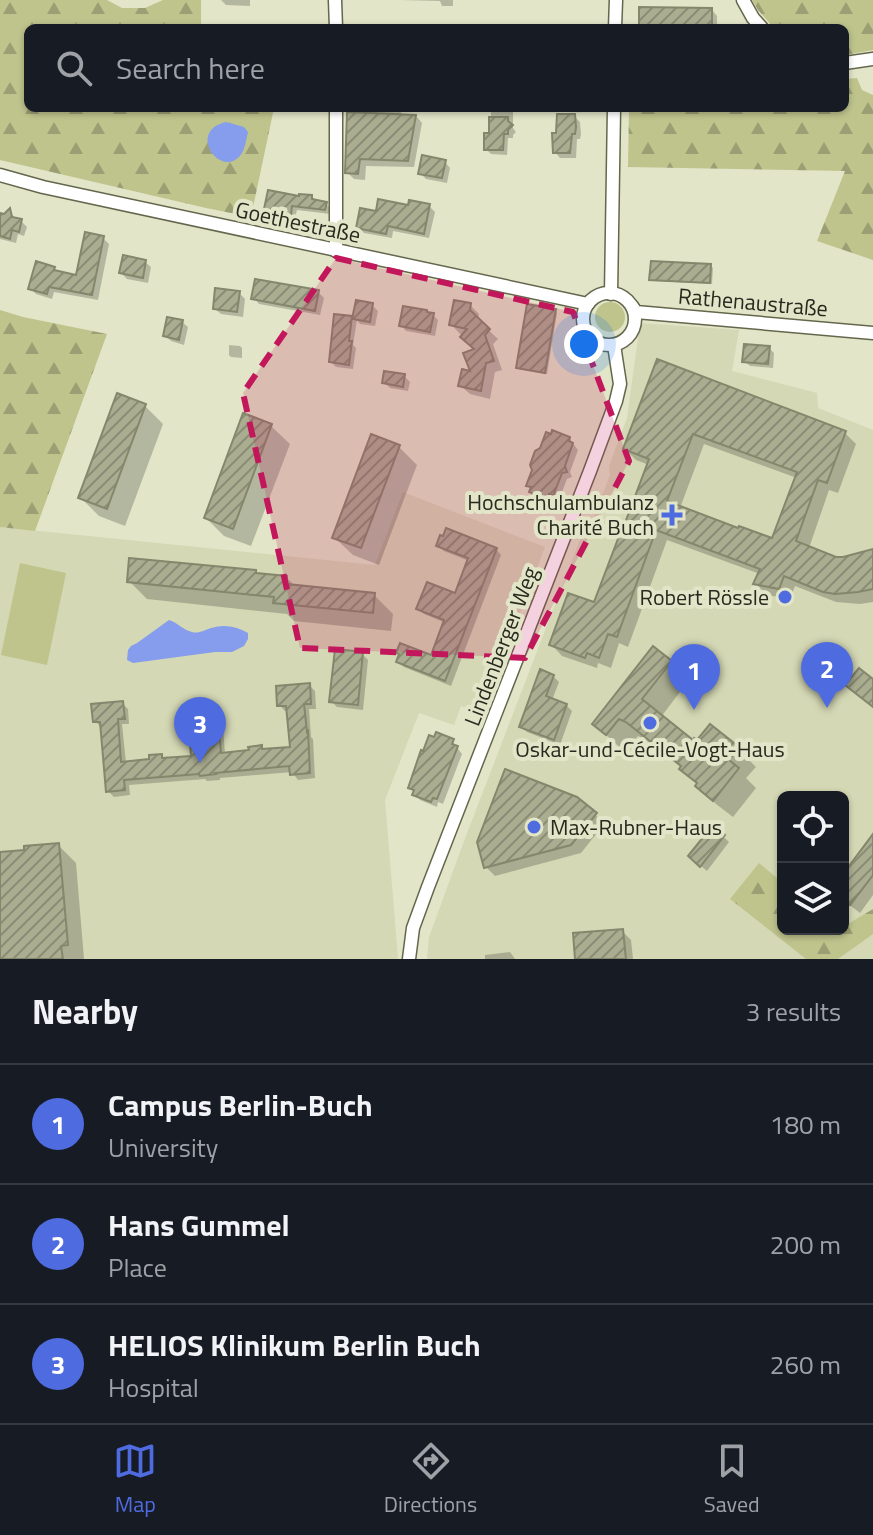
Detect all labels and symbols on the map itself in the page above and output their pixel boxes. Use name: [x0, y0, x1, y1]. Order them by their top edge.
street label: Goethestraße: [232, 192, 364, 252]
street label: Rathenaustraße: [677, 279, 829, 325]
your location: [564, 324, 604, 364]
place label: Hochschulambulanz Charité Buch: [467, 485, 654, 544]
marker: Hochschulambulanz Charité Buch: [661, 504, 683, 526]
street label: Lindenberger Weg: [455, 561, 547, 731]
place label: Robert Rössle: [640, 580, 769, 614]
marker: Robert Rössle: [776, 588, 794, 606]
pin: 2: [801, 642, 853, 708]
pin: 1: [668, 644, 720, 710]
pin: 3: [174, 697, 226, 763]
marker: Oskar-und-Cécile-Vogt-Haus: [641, 714, 659, 732]
place label: Oskar-und-Cécile-Vogt-Haus: [515, 732, 785, 766]
place label: Max-Rubner-Haus: [550, 810, 722, 844]
marker: Max-Rubner-Haus: [525, 818, 543, 836]

